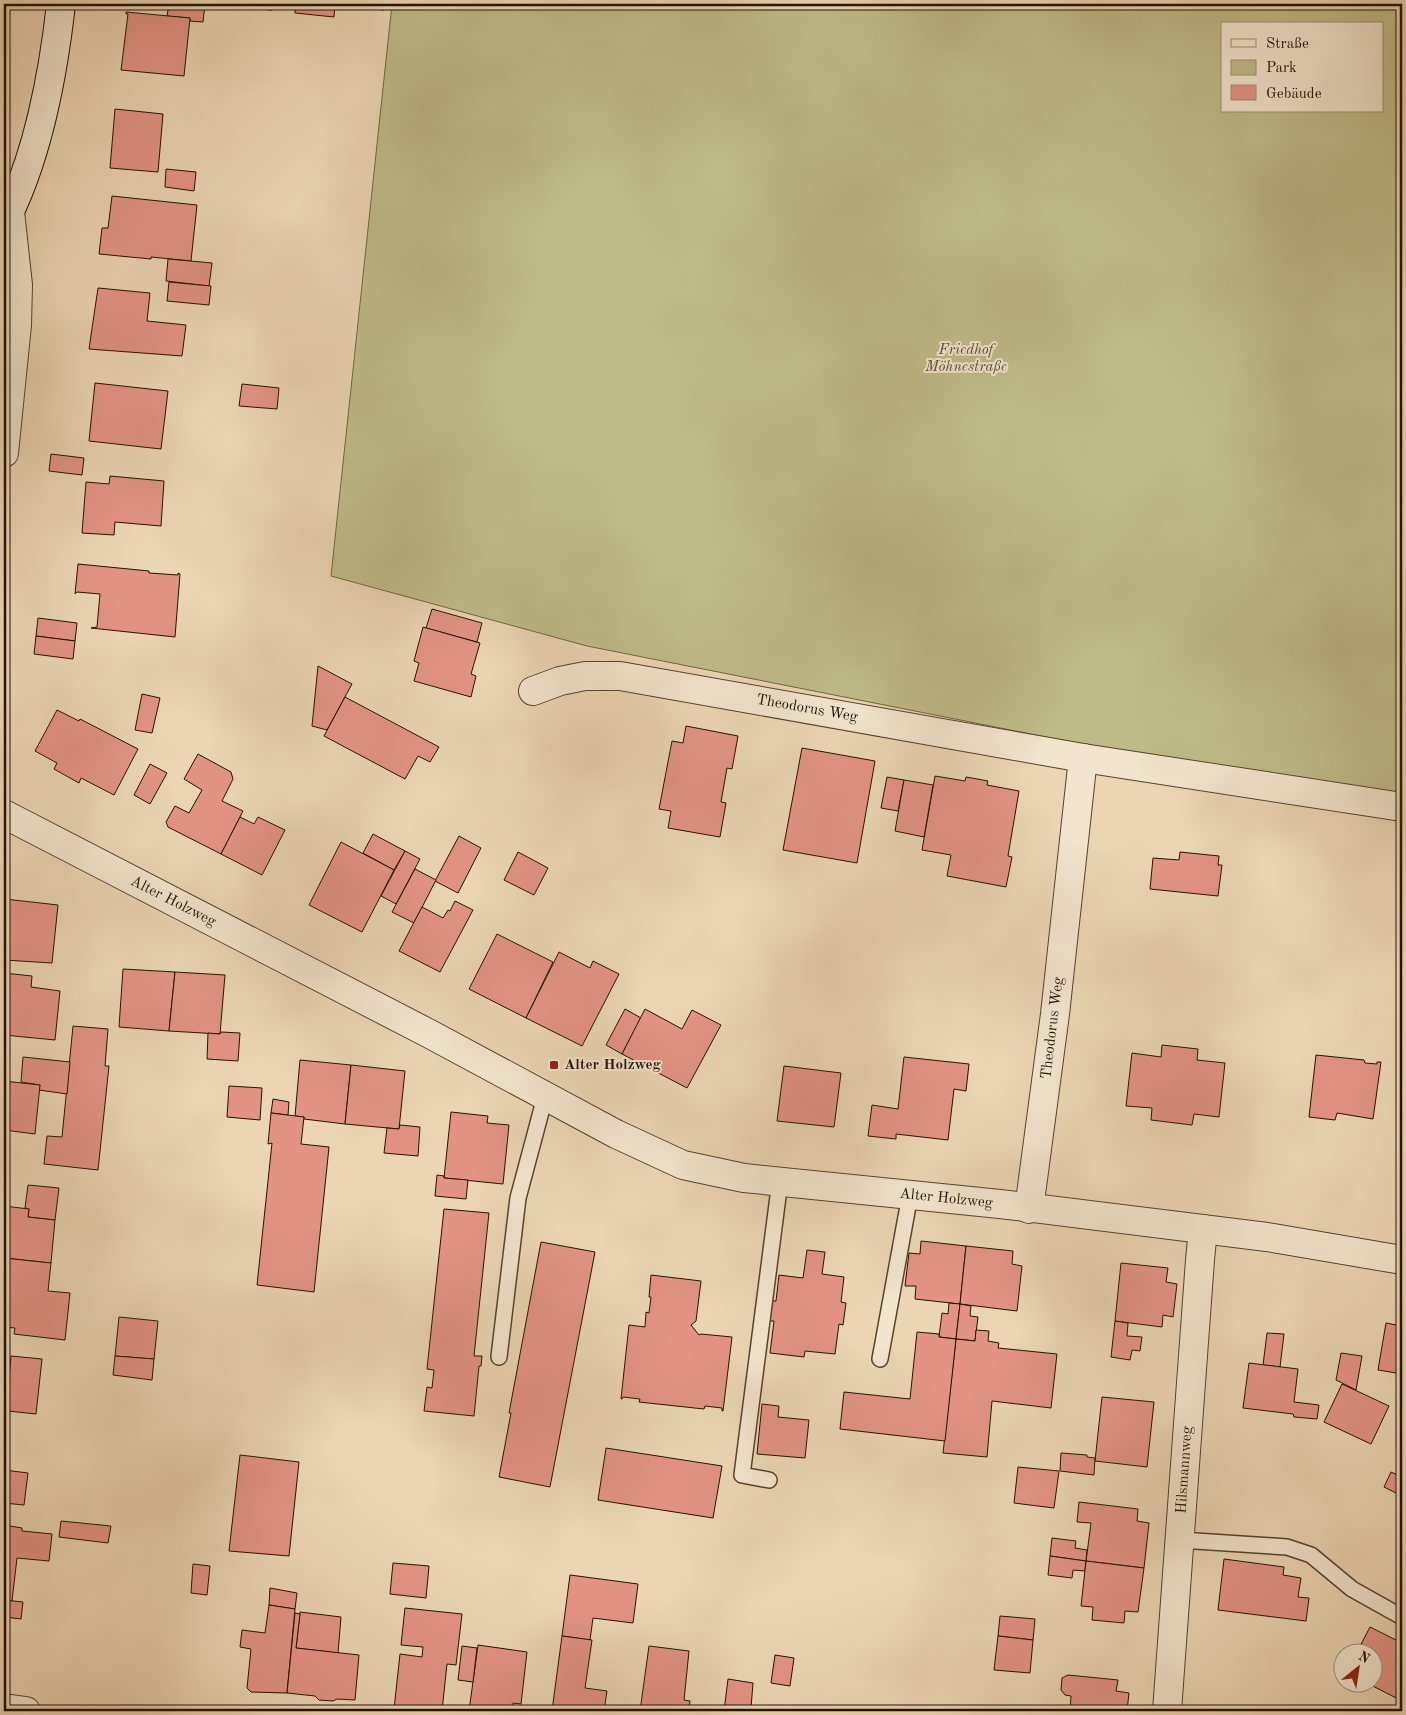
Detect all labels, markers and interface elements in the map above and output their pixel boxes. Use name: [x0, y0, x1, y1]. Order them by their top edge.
legend: [1221, 22, 1384, 112]
text: Straße: [1266, 37, 1309, 52]
text: Park: [1266, 61, 1297, 76]
text: Gebäude: [1266, 87, 1322, 102]
park label: Friedhof Möhnestraße: [924, 343, 1007, 375]
street label: Theodorus Weg: [755, 693, 859, 725]
street label: Alter Holzweg: [128, 874, 218, 930]
street label: Theodorus Weg: [1039, 976, 1067, 1080]
place label: Alter Holzweg: [564, 1058, 662, 1073]
marker: Alter Holzweg: [548, 1059, 560, 1071]
street label: Alter Holzweg: [899, 1187, 993, 1211]
street label: Hilsmannweg: [1174, 1426, 1196, 1514]
north arrow: [1334, 1642, 1384, 1692]
text: N: [1356, 1649, 1372, 1666]

